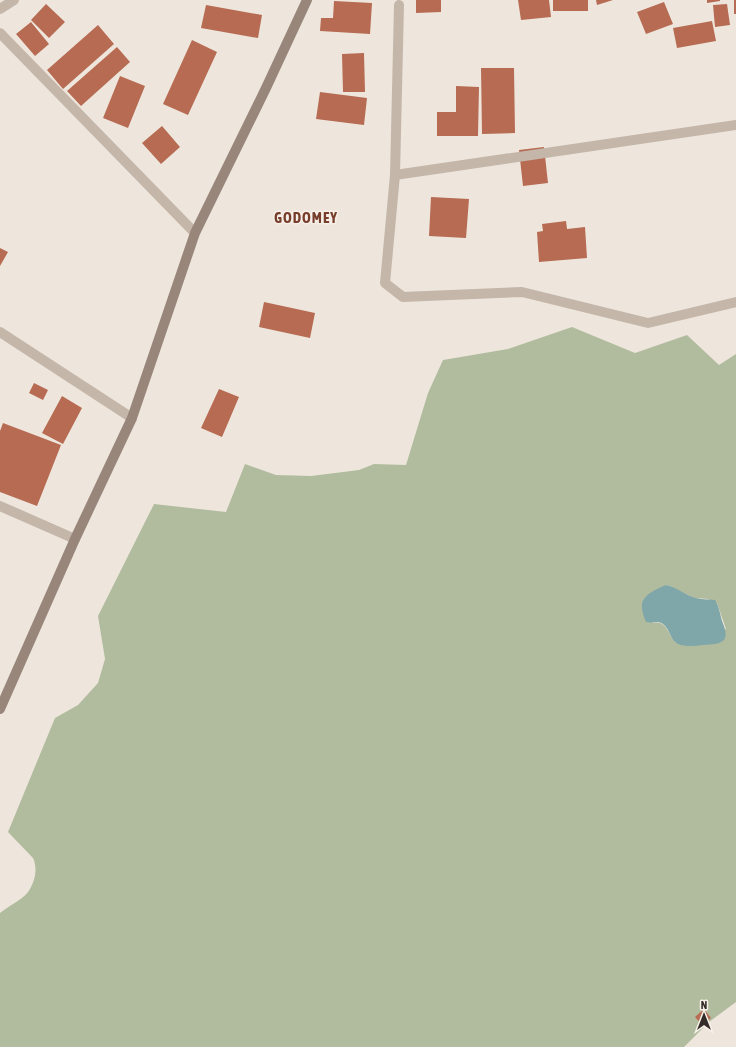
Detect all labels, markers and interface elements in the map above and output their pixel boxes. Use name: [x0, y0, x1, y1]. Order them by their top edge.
district label: GODOMEY: [274, 209, 338, 226]
north arrow: [684, 995, 724, 1035]
text: N: [701, 999, 707, 1011]

